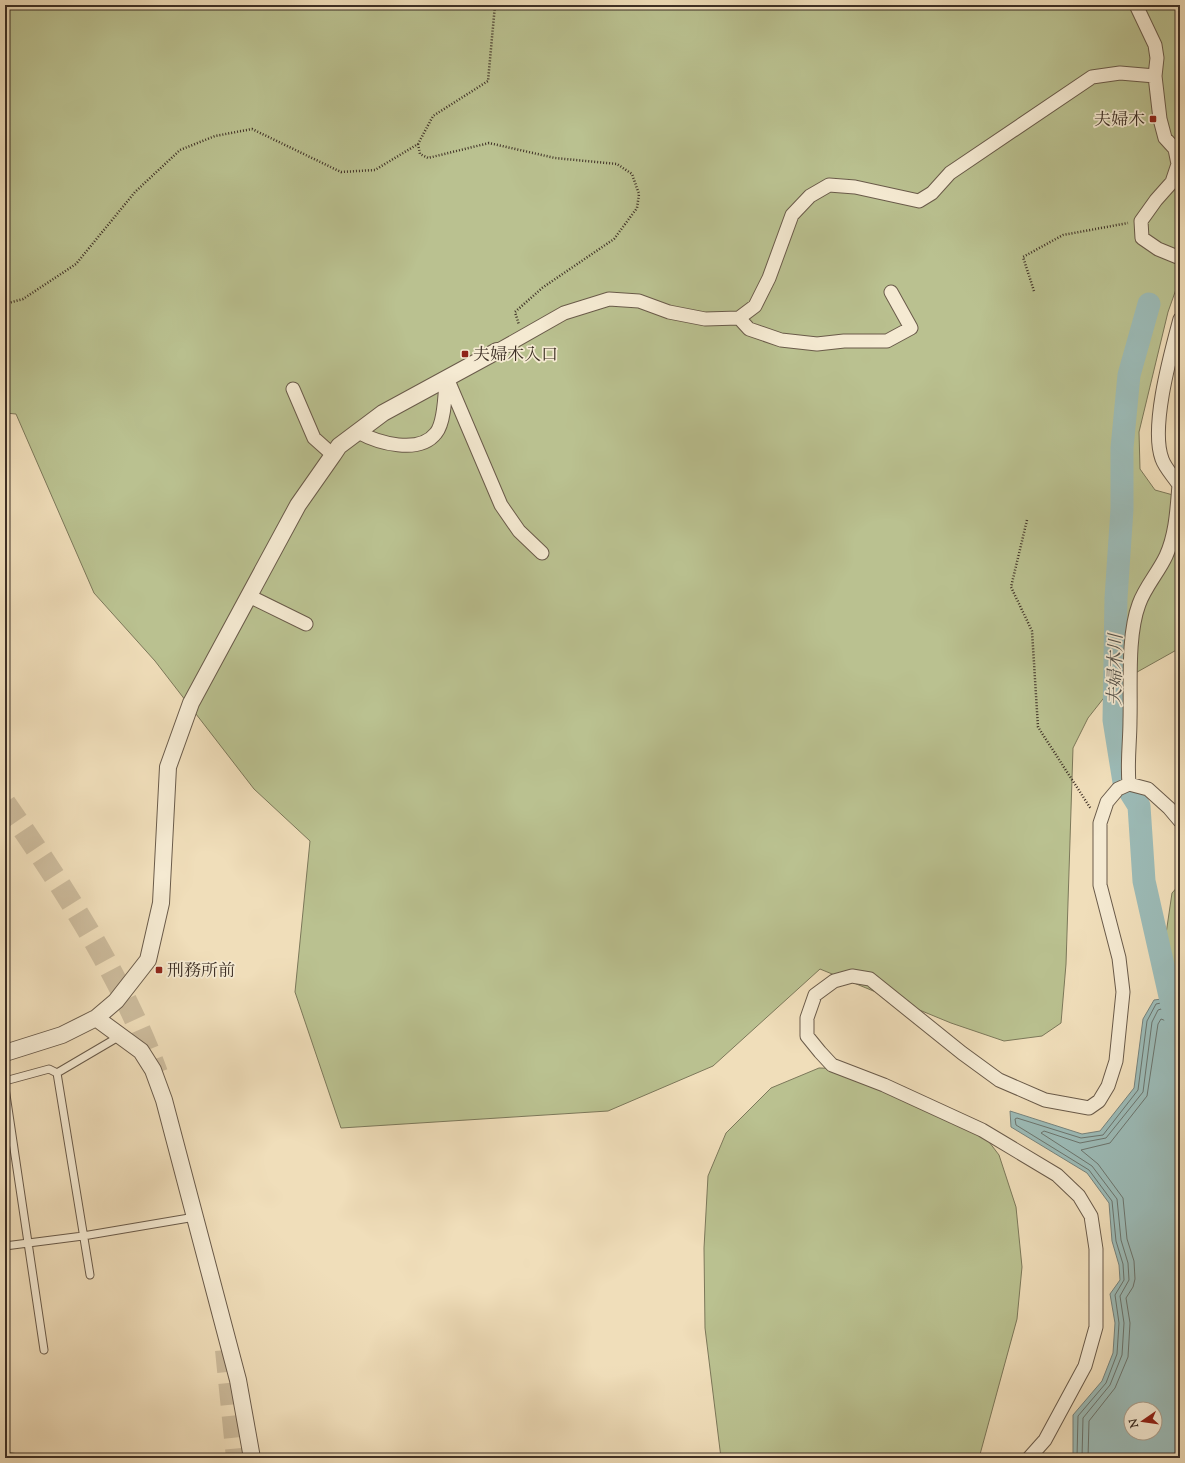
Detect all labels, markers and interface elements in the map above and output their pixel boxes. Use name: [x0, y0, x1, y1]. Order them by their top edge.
place label: 夫婦木: [1094, 109, 1145, 133]
marker: 夫婦木: [1148, 114, 1158, 124]
place label: 夫婦木入口: [473, 344, 558, 368]
marker: 夫婦木入口: [460, 349, 470, 359]
water label: 夫婦木川: [1103, 632, 1131, 706]
place label: 刑務所前: [167, 960, 235, 984]
marker: 刑務所前: [154, 965, 164, 975]
north arrow: [1123, 1401, 1163, 1441]
text: N: [1125, 1417, 1143, 1430]

